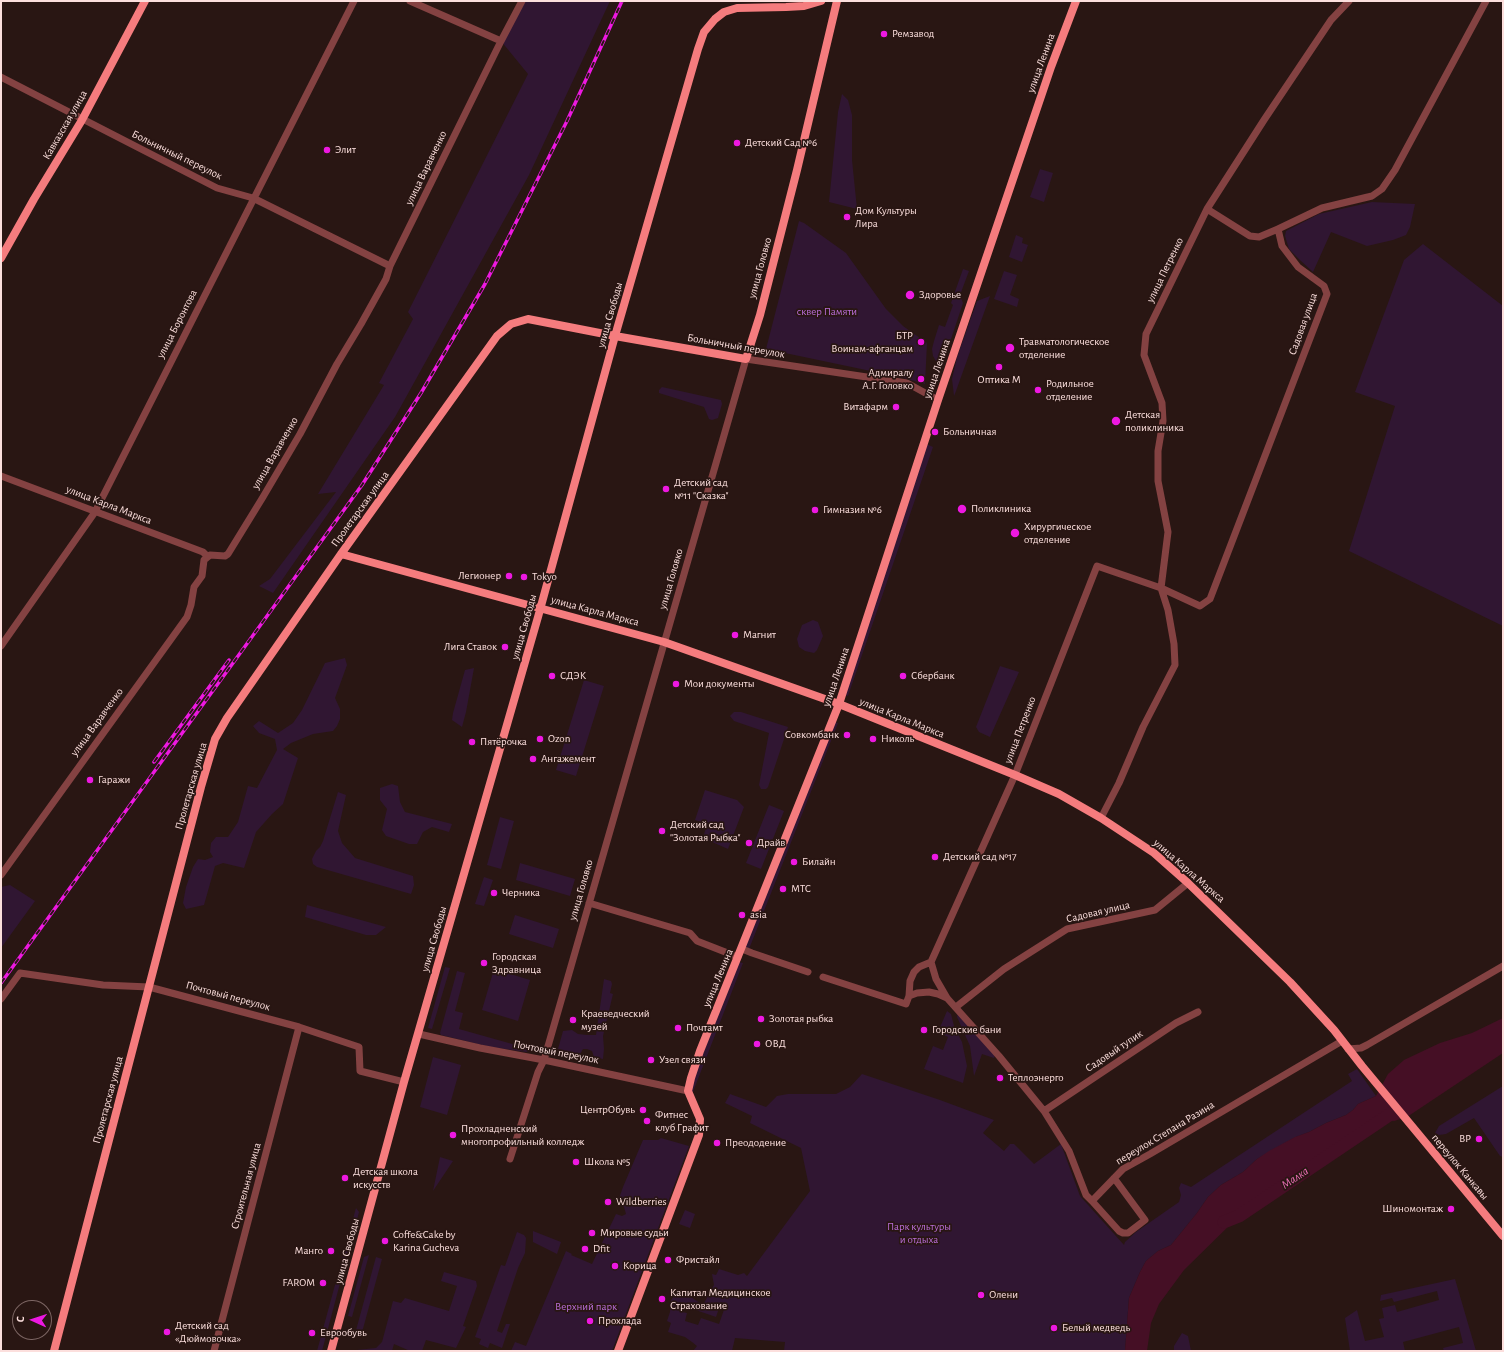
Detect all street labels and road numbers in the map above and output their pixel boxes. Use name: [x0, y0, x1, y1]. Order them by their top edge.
street label: улица Ленина: [1024, 32, 1058, 94]
street label: Кавказская улица: [40, 88, 90, 162]
street label: Больничный переулок: [130, 127, 224, 183]
street label: улица Варавченко: [402, 129, 450, 207]
street label: улица Петренко: [1144, 235, 1186, 305]
street label: улица Головко: [746, 236, 774, 300]
street label: улица Свободы: [594, 281, 626, 349]
street label: улица Боронтова: [154, 287, 200, 361]
street label: Садовая улица: [1286, 291, 1320, 357]
street label: Больничный переулок: [686, 331, 786, 361]
street label: улица Ленина: [921, 338, 953, 400]
street label: улица Варавченко: [249, 415, 301, 491]
street label: Пролетарская улица: [328, 469, 392, 549]
street label: улица Карла Маркса: [64, 483, 154, 527]
street label: улица Головко: [656, 547, 686, 611]
street label: улица Свободы: [508, 593, 540, 661]
street label: улица Карла Маркса: [550, 593, 640, 629]
street label: улица Ленина: [820, 646, 852, 708]
street label: улица Варавченко: [68, 685, 126, 759]
street label: улица Карла Маркса: [858, 695, 946, 741]
street label: улица Петренко: [1001, 695, 1039, 765]
street label: Пролетарская улица: [172, 741, 210, 831]
street label: улица Карла Маркса: [1151, 836, 1227, 906]
street label: улица Головко: [566, 858, 596, 922]
street label: Садовая улица: [1065, 898, 1131, 926]
street label: улица Свободы: [418, 905, 450, 973]
street label: улица Ленина: [700, 947, 736, 1009]
street label: Почтовый переулок: [184, 978, 272, 1014]
street label: Садовый тупик: [1083, 1027, 1145, 1075]
street label: Почтовый переулок: [512, 1037, 600, 1067]
street label: Пролетарская улица: [90, 1055, 126, 1145]
street label: переулок Степана Разина: [1113, 1098, 1217, 1168]
street label: переулок Канкавы: [1429, 1131, 1491, 1203]
street label: Строительная улица: [228, 1141, 264, 1231]
street label: улица Свободы: [332, 1217, 362, 1285]

